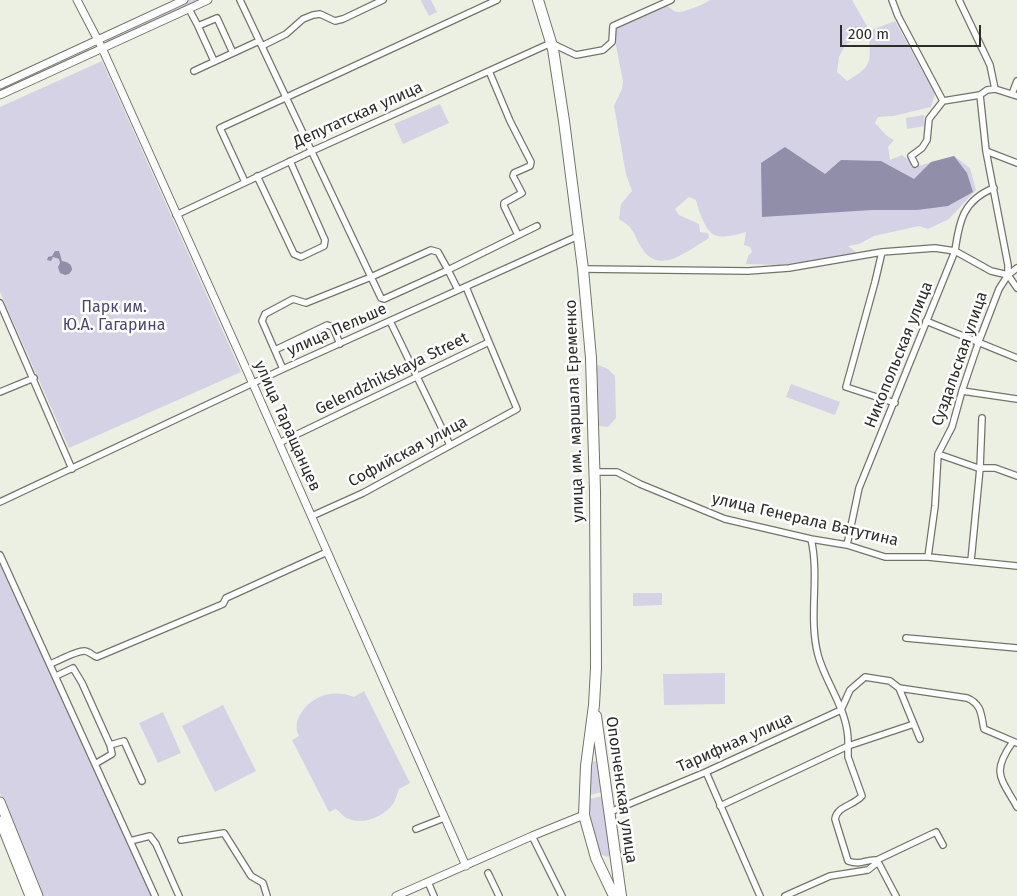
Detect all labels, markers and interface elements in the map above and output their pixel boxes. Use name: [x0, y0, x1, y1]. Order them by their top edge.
scale bar: [842, 15, 983, 47]
text: 200 m: [848, 25, 889, 43]
street label: Депутатская улица: [290, 78, 426, 152]
street label: Никопольская улица: [861, 279, 937, 431]
street label: Суздальская улица: [928, 289, 992, 429]
park label: Парк им. Ю.А. Гагарина: [63, 298, 165, 336]
street label: улица Пельше: [284, 299, 390, 361]
street label: улица им. маршала Еременко: [562, 299, 588, 523]
street label: Gelendzhikskaya Street: [312, 329, 472, 419]
street label: улица Таращанцев: [250, 358, 324, 494]
street label: Софийская улица: [345, 412, 471, 492]
street label: улица Генерала Ватутина: [710, 489, 900, 551]
street label: Тарифная улица: [674, 709, 796, 777]
street label: Ополченская улица: [601, 715, 641, 865]

